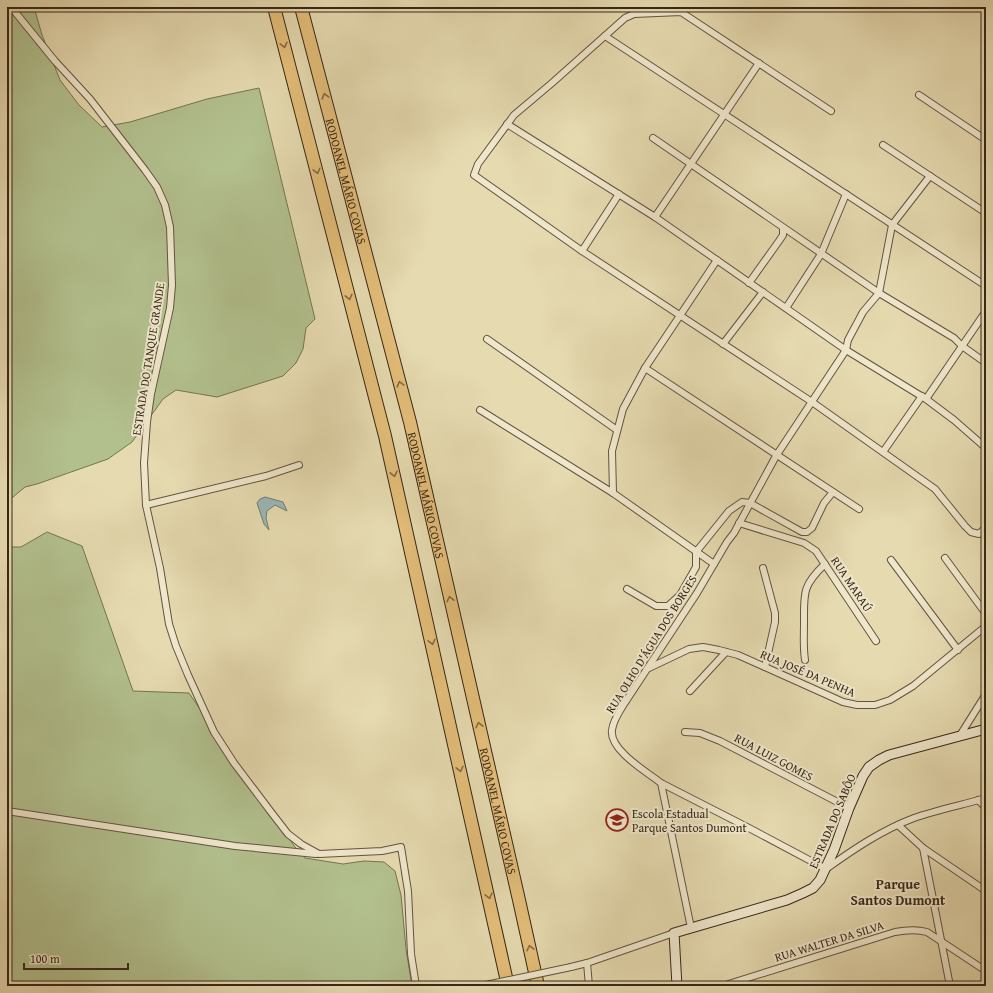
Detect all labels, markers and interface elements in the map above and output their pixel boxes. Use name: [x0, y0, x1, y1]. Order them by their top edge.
one-way arrow: [279, 41, 288, 48]
one-way arrow: [321, 93, 329, 99]
street label: RODOANEL MÁRIO COVAS: [322, 116, 371, 246]
one-way arrow: [312, 167, 320, 174]
street label: ESTRADA DO TANQUE GRANDE: [128, 281, 168, 437]
one-way arrow: [344, 293, 353, 300]
one-way arrow: [396, 381, 404, 387]
street label: RODOANEL MÁRIO COVAS: [404, 430, 449, 560]
one-way arrow: [389, 471, 397, 478]
street label: RUA MARAÚ: [827, 553, 877, 615]
street label: RUA OLHO D'ÁGUA DOS BORGES: [601, 571, 701, 716]
one-way arrow: [447, 596, 455, 602]
one-way arrow: [427, 639, 435, 645]
street label: RUA JOSÉ DA PENHA: [758, 645, 859, 701]
one-way arrow: [476, 722, 484, 729]
street label: RUA LUIZ GOMES: [732, 729, 816, 785]
street label: RODOANEL MÁRIO COVAS: [476, 746, 521, 876]
one-way arrow: [456, 766, 464, 772]
street label: ESTRADA DO SABÔO: [804, 771, 860, 871]
place label: Escola Estadual Parque Santos Dumont: [632, 805, 747, 836]
school or university icon: Escola Estadual Parque Santos Dumont: [604, 807, 630, 833]
district label: Parque Santos Dumont: [851, 874, 946, 910]
one-way arrow: [484, 893, 492, 899]
street label: RUA WALTER DA SILVA: [772, 916, 886, 966]
scale bar: [24, 945, 128, 971]
one-way arrow: [526, 945, 534, 951]
text: 100 m: [30, 950, 60, 967]

